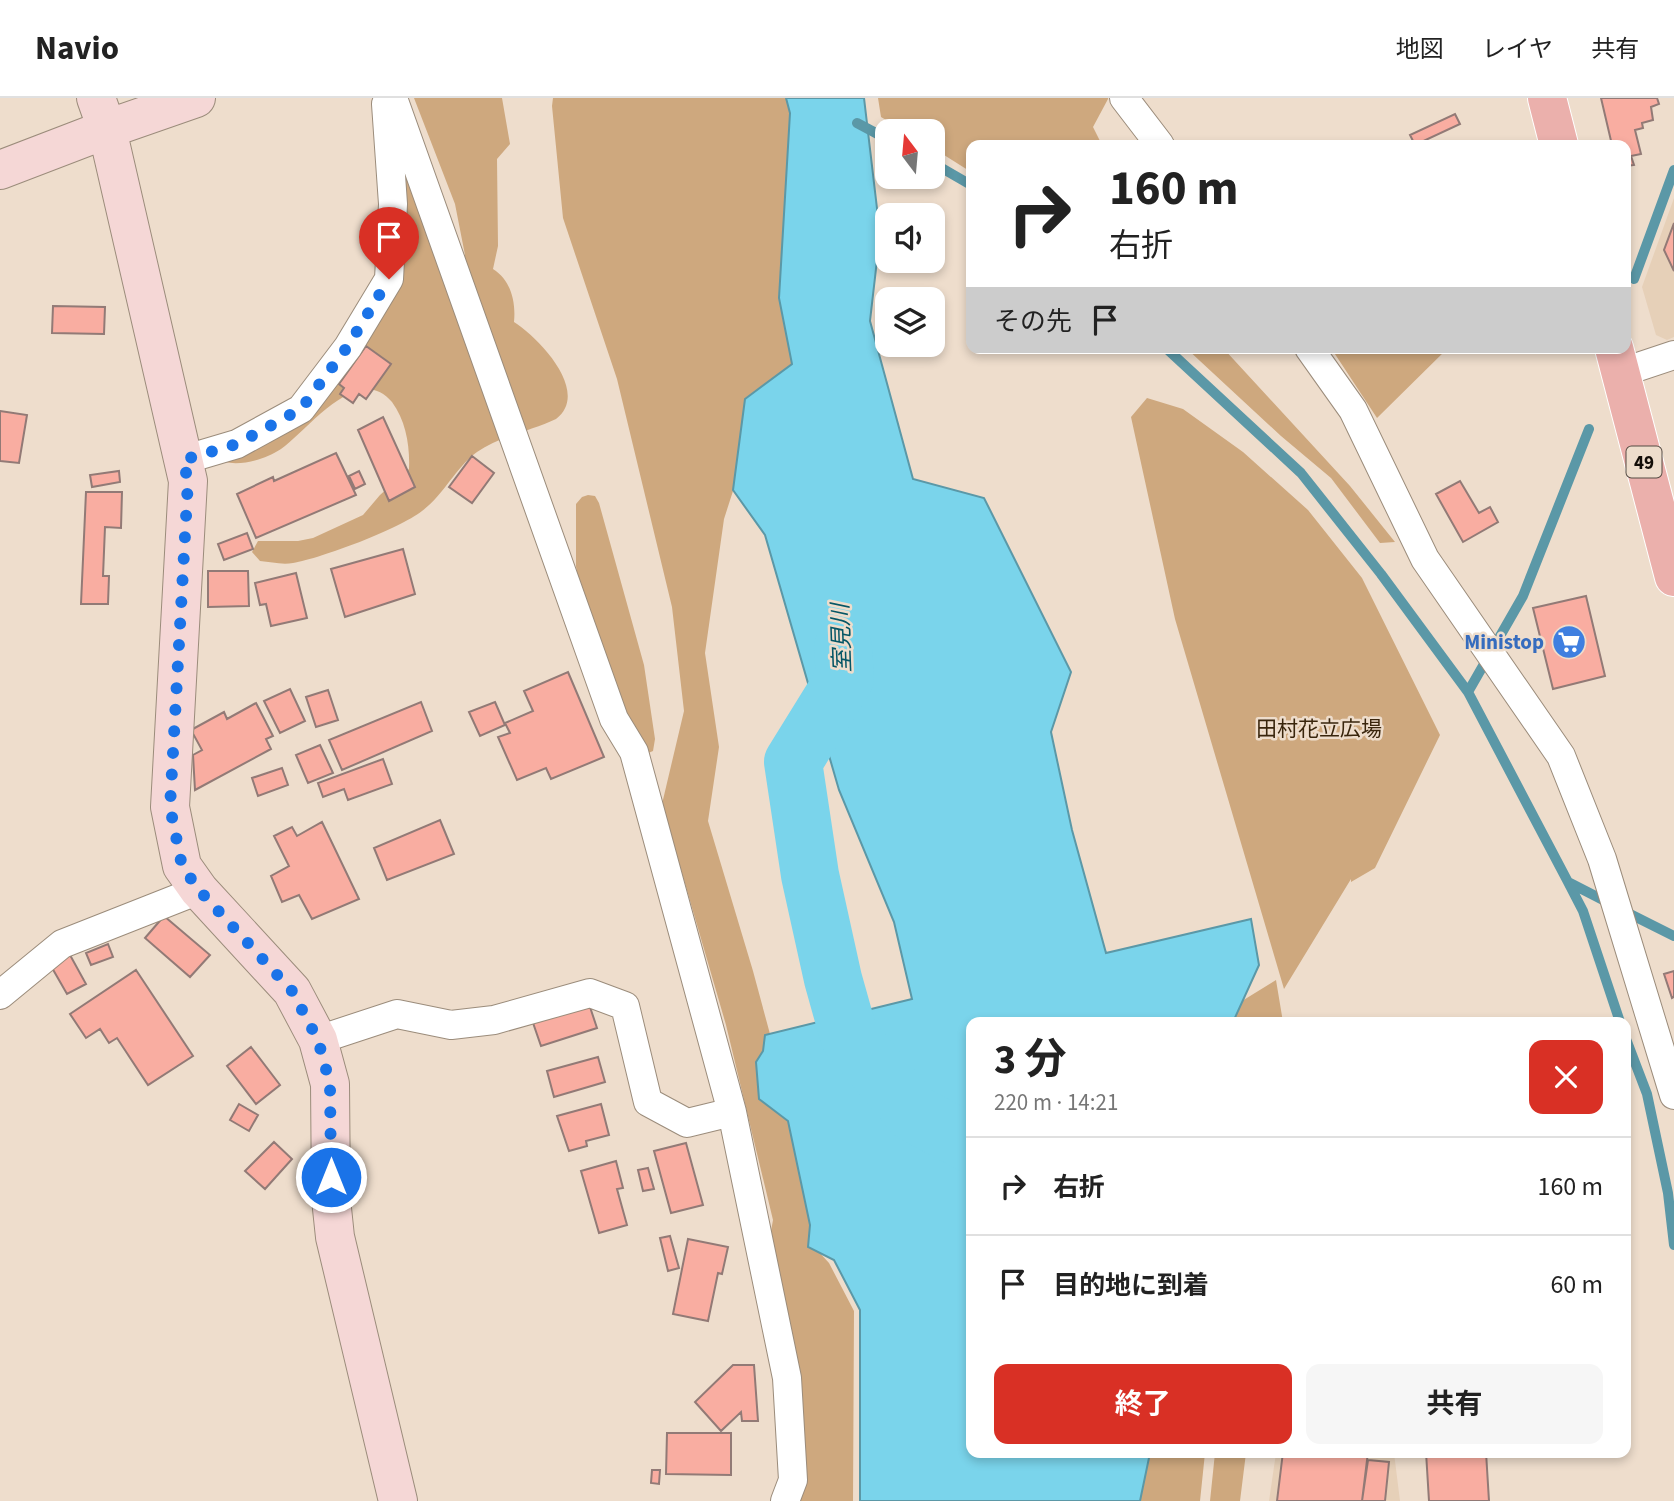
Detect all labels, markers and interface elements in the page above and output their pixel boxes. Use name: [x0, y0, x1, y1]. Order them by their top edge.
text: Navio: [35, 25, 119, 72]
text: 地図: [1396, 32, 1444, 67]
text: レイヤ: [1482, 32, 1553, 67]
text: 共有: [1591, 32, 1639, 67]
north arrow: [875, 119, 945, 189]
map controls: [875, 119, 945, 357]
text: 160 m: [1109, 154, 1238, 224]
icon: right: [994, 168, 1085, 259]
button: sound: [875, 203, 945, 273]
pin: [359, 207, 419, 279]
icon: arrive: [370, 218, 408, 256]
text: 右折: [1109, 223, 1173, 269]
button: layers: [875, 287, 945, 357]
icon: arrive: [1086, 301, 1124, 339]
text: その先: [994, 303, 1072, 340]
road number: 49: [1626, 446, 1662, 478]
water label: 室見川: [824, 600, 859, 673]
supermarket icon: Ministop: [1550, 623, 1588, 661]
place label: Ministop: [1464, 627, 1544, 657]
park label: 田村花立広場: [1256, 714, 1382, 744]
text: 3 分: [994, 1030, 1067, 1090]
button: close: [1529, 1040, 1603, 1114]
text: 220 m · 14:21: [994, 1086, 1118, 1119]
position arrow: [294, 1140, 368, 1214]
icon: right: [994, 1167, 1032, 1205]
text: 160 m: [1537, 1168, 1603, 1205]
text: 右折: [1053, 1169, 1105, 1206]
icon: arrive: [994, 1265, 1032, 1303]
text: 60 m: [1550, 1266, 1603, 1303]
text: 目的地に到着: [1053, 1267, 1209, 1304]
button: 終了: [994, 1364, 1292, 1444]
button: 共有: [1306, 1364, 1603, 1444]

